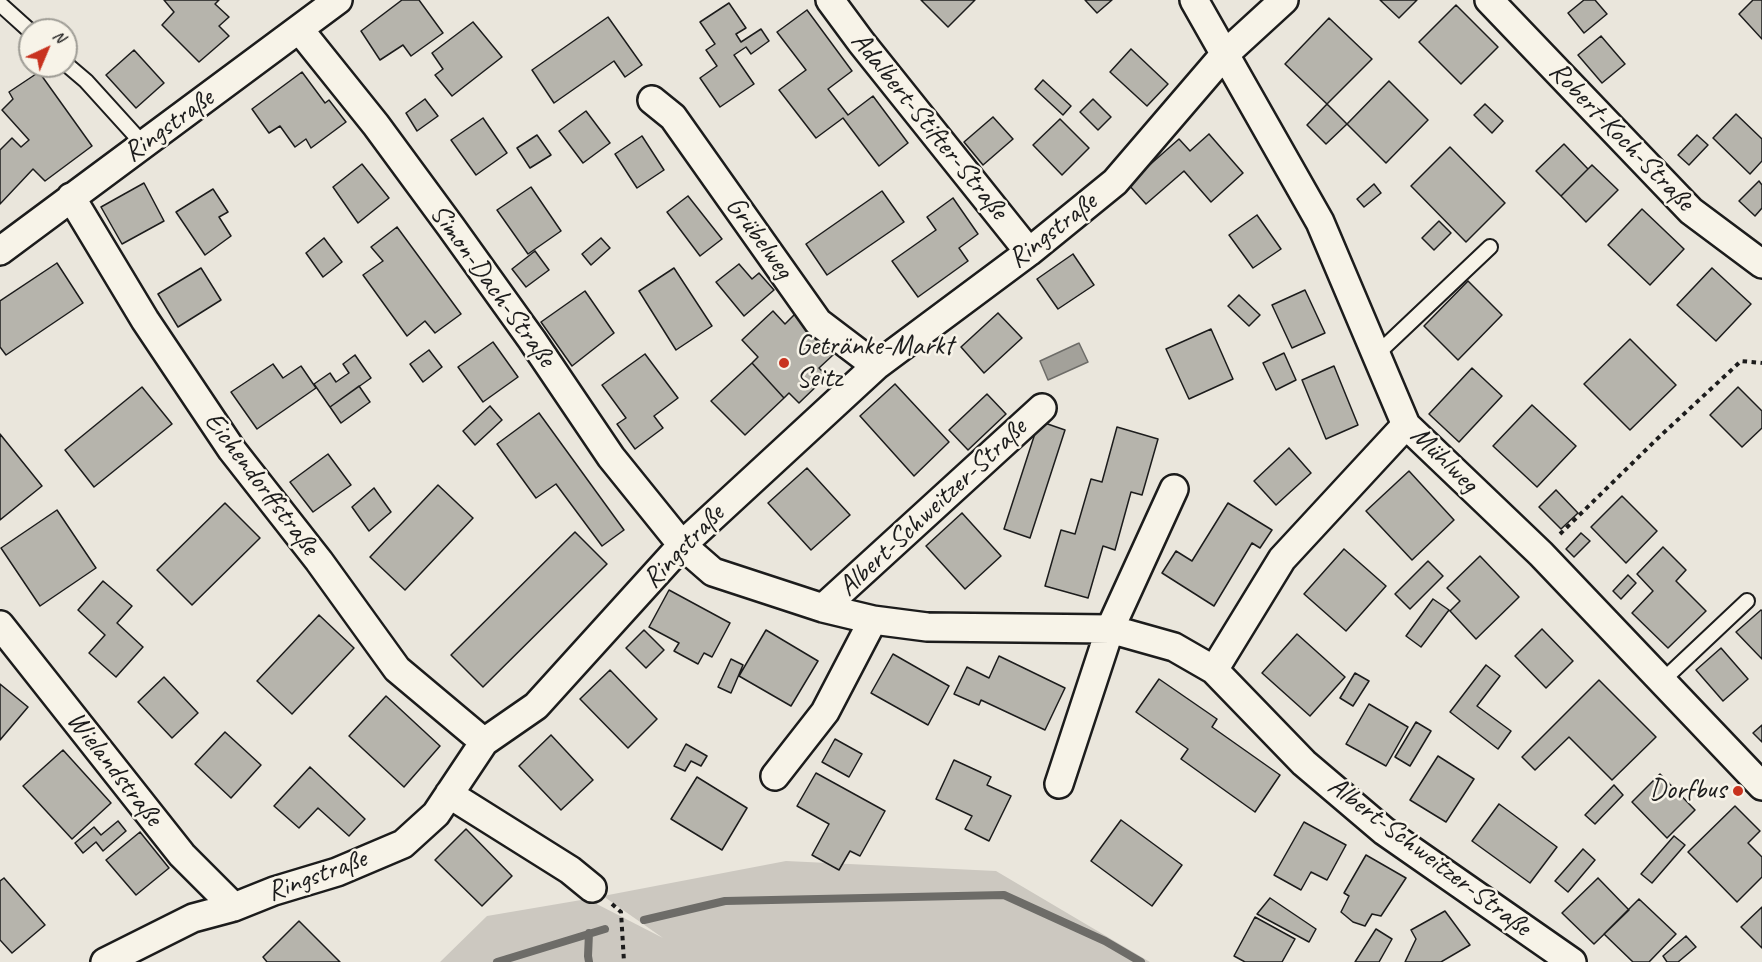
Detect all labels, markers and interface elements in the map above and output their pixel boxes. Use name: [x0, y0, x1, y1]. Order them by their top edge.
north arrow: [18, 18, 78, 78]
text: N: [49, 26, 70, 47]
street label: Adalbert-Stifter-Straße: [843, 26, 1015, 226]
street label: Robert-Koch-Straße: [1541, 55, 1701, 219]
street label: Ringstraße: [117, 82, 221, 170]
street label: Ringstraße: [1002, 186, 1104, 276]
street label: Grübelweg: [718, 190, 800, 286]
street label: Simon-Dach-Straße: [422, 198, 562, 374]
place label: Getränke-Markt Seitz: [796, 330, 953, 396]
marker: Getränke-Markt Seitz: [777, 356, 791, 370]
street label: Eichendorffstraße: [196, 406, 326, 562]
street label: Albert-Schweitzer-Straße: [832, 412, 1034, 604]
street label: Mühlweg: [1403, 420, 1485, 500]
street label: Ringstraße: [636, 498, 732, 596]
street label: Wielandstraße: [59, 705, 169, 833]
street label: Albert-Schweitzer-Straße: [1321, 770, 1537, 944]
place label: Dorfbus: [1649, 774, 1726, 808]
marker: Dorfbus: [1731, 784, 1745, 798]
street label: Ringstraße: [263, 843, 371, 909]

